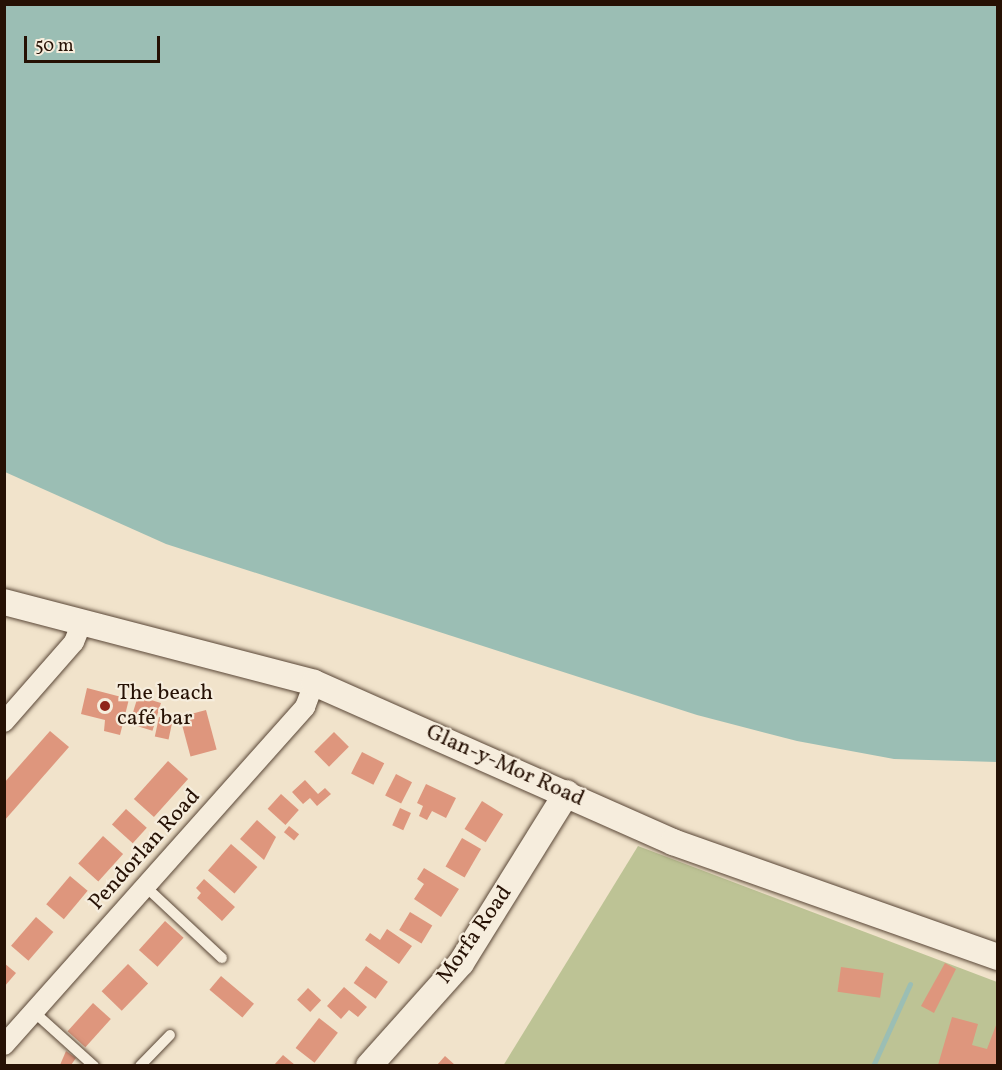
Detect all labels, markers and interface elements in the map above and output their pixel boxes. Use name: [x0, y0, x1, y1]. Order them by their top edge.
scale bar: [27, 24, 164, 62]
text: 50 m: [35, 34, 74, 59]
place label: The beach café bar: [117, 680, 213, 732]
marker: The beach café bar: [98, 699, 112, 713]
street label: Glan-y-Mor Road: [422, 719, 588, 813]
street label: Pendorlan Road: [84, 784, 206, 916]
street label: Morfa Road: [432, 881, 518, 989]

